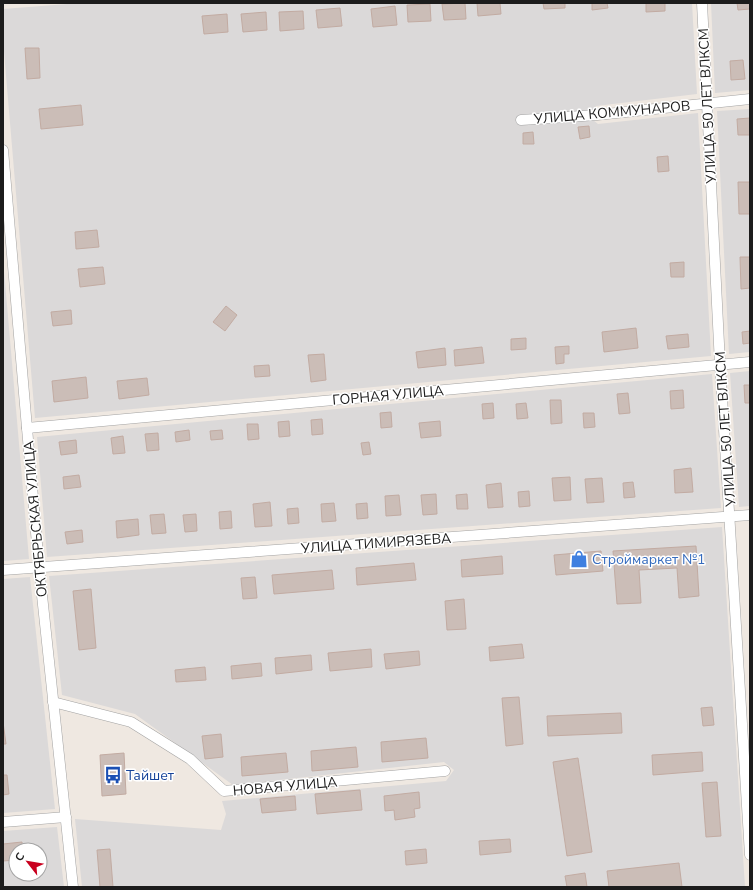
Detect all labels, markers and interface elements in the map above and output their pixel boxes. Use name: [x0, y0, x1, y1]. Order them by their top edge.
street label: УЛИЦА 50 ЛЕТ ВЛКСМ: [694, 28, 721, 185]
street label: УЛИЦА КОММУНАРОВ: [532, 96, 691, 129]
street label: УЛИЦА 50 ЛЕТ ВЛКСМ: [711, 351, 740, 508]
street label: ГОРНАЯ УЛИЦА: [331, 381, 445, 410]
street label: ОКТЯБРЬСКАЯ УЛИЦА: [19, 440, 52, 598]
street label: УЛИЦА ТИМИРЯЗЕВА: [299, 529, 452, 558]
shop icon: Строймаркет №1: [569, 549, 589, 569]
place label: Строймаркет №1: [592, 550, 705, 569]
bus stop icon: Тайшет: [103, 765, 123, 785]
place label: Тайшет: [126, 766, 175, 785]
street label: НОВАЯ УЛИЦА: [232, 772, 338, 801]
north arrow: [8, 842, 48, 882]
text: С: [12, 850, 28, 864]

